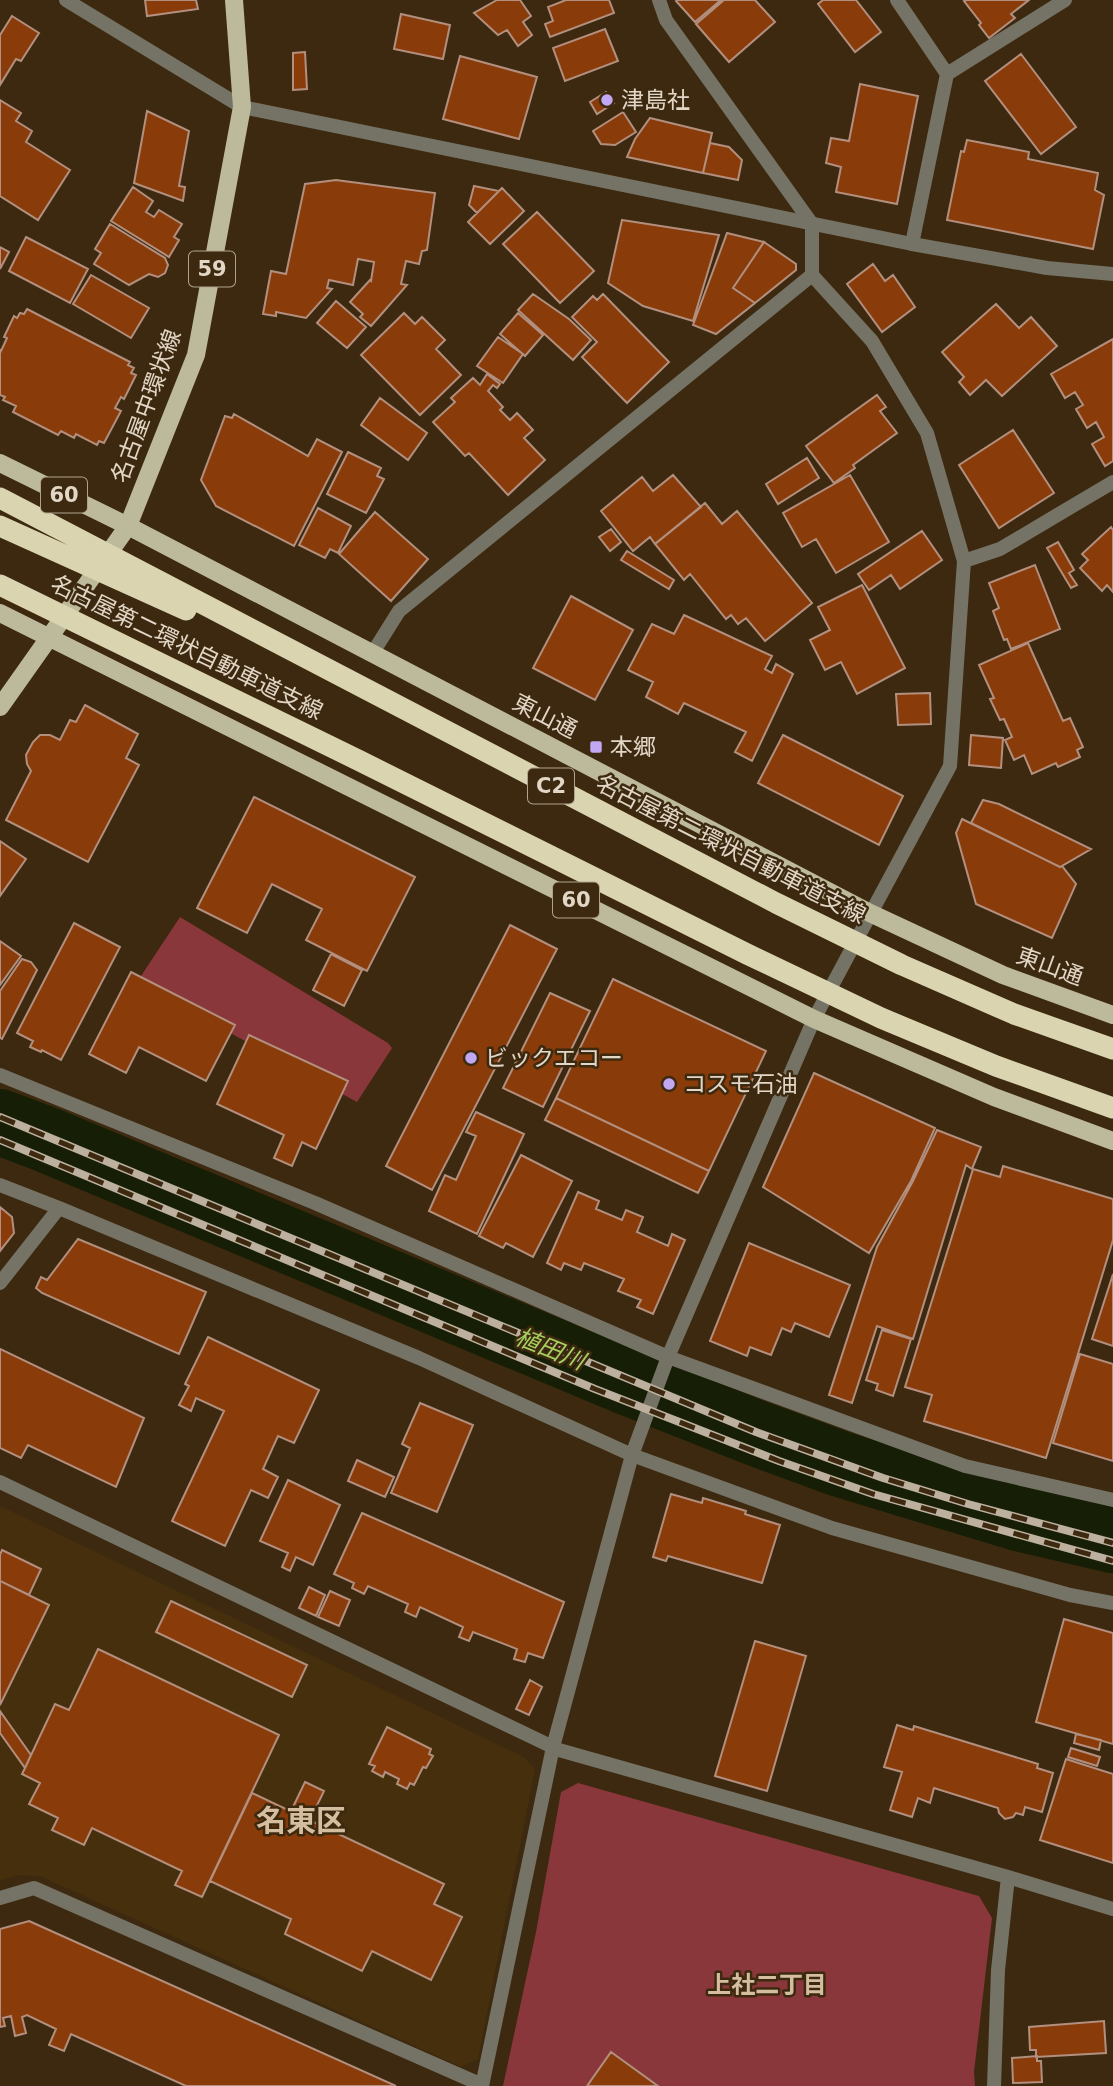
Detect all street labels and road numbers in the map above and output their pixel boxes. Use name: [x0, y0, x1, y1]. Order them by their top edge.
road number: 59: [189, 252, 235, 286]
street label: 名古屋中環状線: [106, 326, 186, 486]
road number: 60: [41, 477, 87, 512]
street label: 名古屋第二環状自動車道支線: [47, 570, 327, 724]
street label: 東山通: [508, 689, 582, 743]
road number: C2: [528, 768, 574, 804]
street label: 名古屋第二環状自動車道支線: [592, 770, 870, 928]
road number: 60: [553, 883, 599, 918]
street label: 東山通: [1013, 942, 1087, 990]

